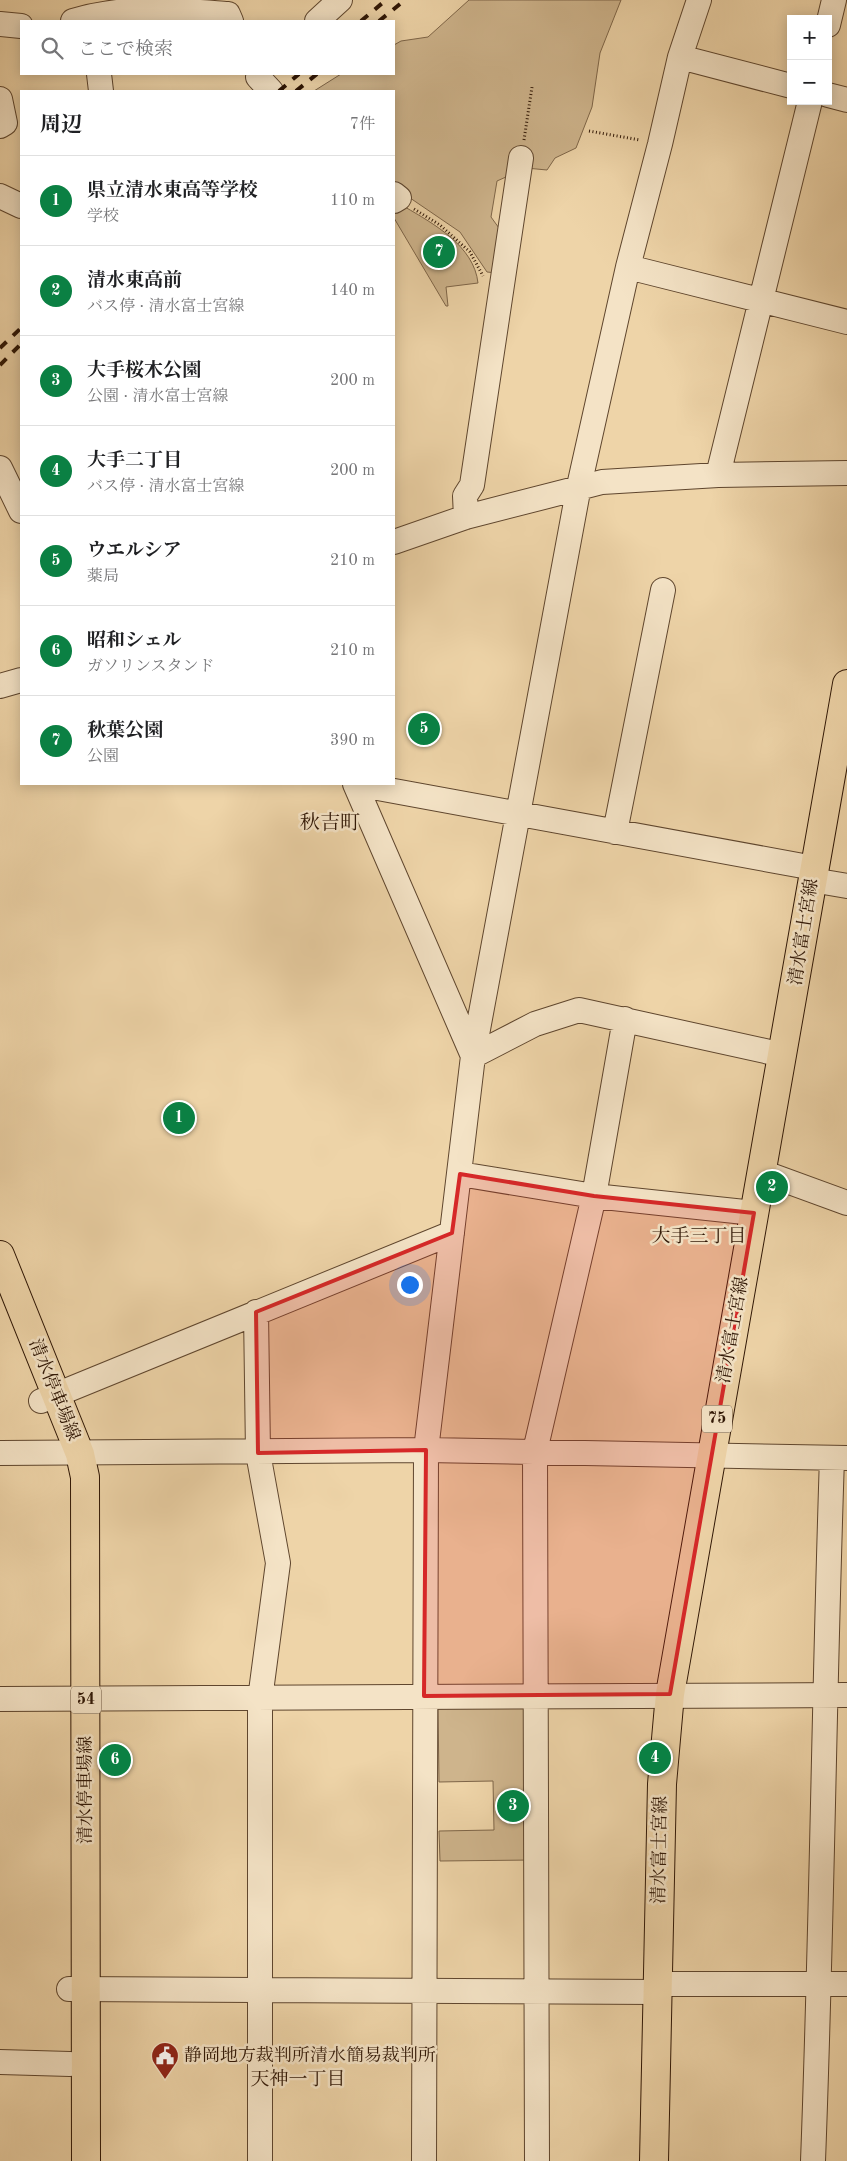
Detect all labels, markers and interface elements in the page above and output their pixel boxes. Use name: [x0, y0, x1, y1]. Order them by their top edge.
map controls: [787, 15, 832, 105]
button: +: [787, 15, 832, 60]
search box: [20, 20, 395, 75]
icon: search: [38, 34, 66, 62]
text: ここで検索: [78, 41, 173, 60]
button: −: [787, 60, 832, 105]
text: 周辺: [40, 115, 82, 136]
text: 7件: [350, 117, 375, 133]
text: 県立清水東高等学校: [87, 182, 258, 201]
text: 1: [51, 193, 61, 209]
text: 110 m: [330, 193, 375, 209]
text: 学校: [87, 209, 119, 225]
pin: 7: [423, 233, 455, 271]
text: 清水東高前: [87, 272, 182, 291]
text: 2: [51, 283, 61, 299]
text: 140 m: [330, 283, 375, 299]
text: バス停 · 清水富士宮線: [87, 299, 244, 315]
text: 大手桜木公園: [87, 362, 201, 381]
text: 3: [51, 373, 61, 389]
text: 200 m: [330, 373, 375, 389]
text: 公園 · 清水富士宮線: [87, 389, 228, 405]
text: 大手二丁目: [87, 452, 182, 471]
text: 4: [51, 463, 61, 479]
text: 200 m: [330, 463, 375, 479]
text: バス停 · 清水富士宮線: [87, 479, 244, 495]
text: ウエルシア: [87, 542, 182, 561]
text: 5: [51, 553, 61, 569]
text: 210 m: [330, 553, 375, 569]
text: 薬局: [87, 569, 119, 585]
text: 昭和シェル: [87, 632, 182, 651]
text: 6: [51, 643, 61, 659]
text: 210 m: [330, 643, 375, 659]
text: ガソリンスタンド: [87, 659, 215, 675]
pin: 5: [408, 710, 440, 748]
text: 秋葉公園: [87, 722, 163, 741]
text: 7: [51, 733, 61, 749]
text: 390 m: [330, 733, 375, 749]
text: 公園: [87, 749, 119, 765]
district label: 秋吉町: [300, 812, 360, 834]
street label: 清水富士宮線: [785, 877, 821, 987]
pin: 1: [163, 1099, 195, 1137]
pin: 2: [756, 1168, 788, 1206]
district label: 大手三丁目: [651, 1225, 747, 1247]
your location: [397, 1272, 423, 1298]
street label: 清水富士宮線: [713, 1275, 751, 1385]
street label: 清水停車場線: [25, 1336, 84, 1443]
road number: 75: [702, 1406, 732, 1432]
road number: 54: [71, 1686, 101, 1714]
street label: 清水停車場線: [75, 1736, 95, 1844]
pin: 4: [639, 1739, 671, 1777]
pin: 6: [99, 1741, 131, 1779]
pin: 3: [497, 1787, 529, 1825]
street label: 清水富士宮線: [648, 1796, 670, 1904]
public building icon: 静岡地方裁判所清水簡易裁判所: [150, 2041, 180, 2080]
place label: 静岡地方裁判所清水簡易裁判所: [184, 2045, 436, 2065]
district label: 天神一丁目: [250, 2069, 346, 2090]

